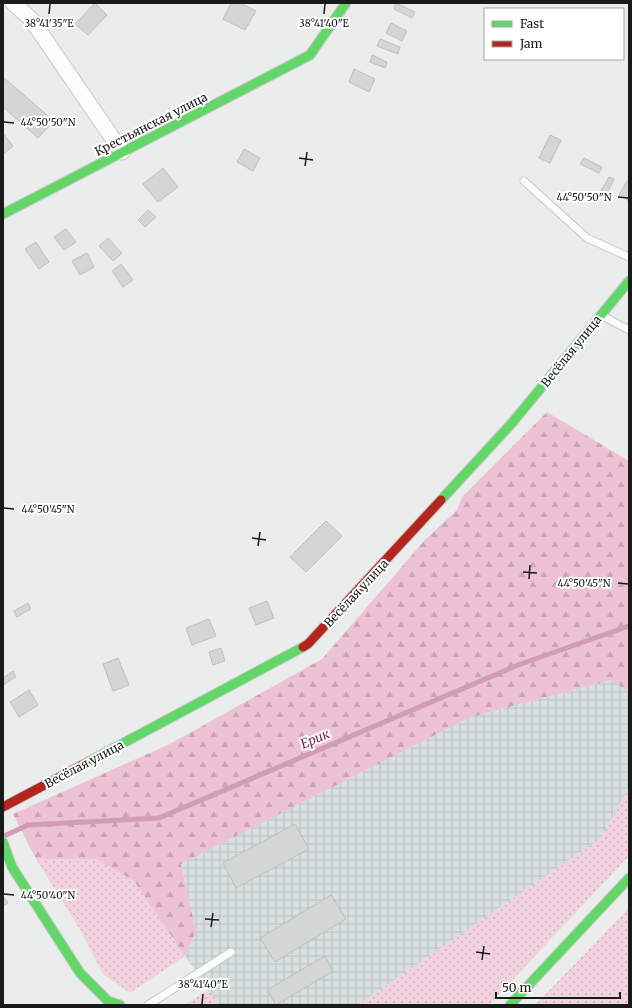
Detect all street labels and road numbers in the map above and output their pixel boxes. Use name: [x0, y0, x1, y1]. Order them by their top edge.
street label: Крестьянская улица: [92, 89, 210, 159]
street label: Весёлая улица: [538, 312, 605, 390]
street label: Весёлая улица: [321, 555, 392, 630]
street label: Весёлая улица: [42, 737, 127, 791]

